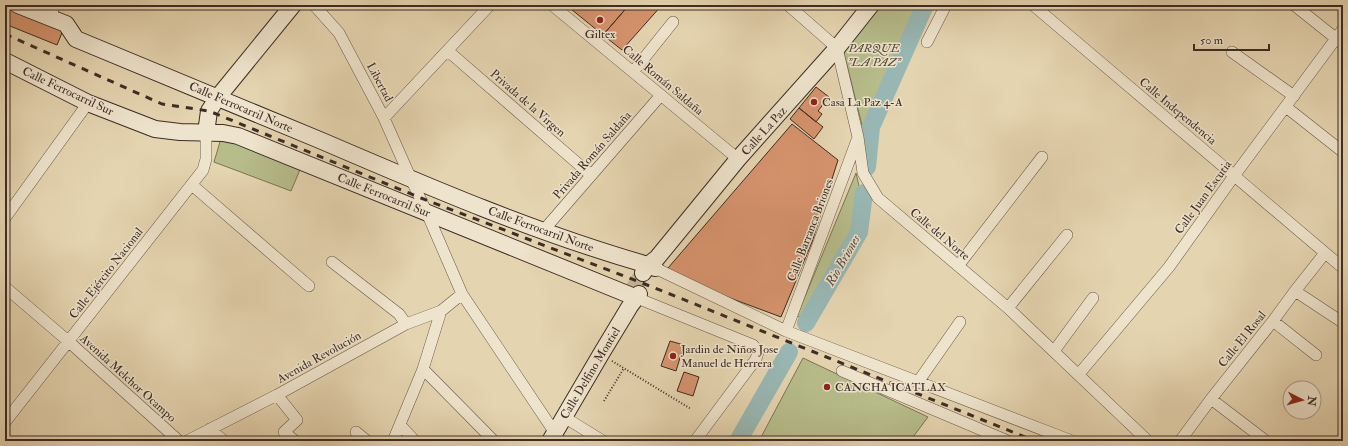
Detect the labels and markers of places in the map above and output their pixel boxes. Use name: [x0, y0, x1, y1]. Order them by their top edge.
marker: Giltex: [595, 15, 605, 25]
place label: Giltex: [585, 27, 616, 42]
place label: Casa La Paz 4-A: [822, 95, 903, 110]
marker: Casa La Paz 4-A: [809, 97, 819, 107]
place label: Jardin de Niños Jose Manuel de Herrera: [680, 342, 778, 371]
marker: Jardin de Niños Jose Manuel de Herrera: [668, 351, 678, 361]
place label: CANCHA ICATLAX: [835, 380, 947, 395]
marker: CANCHA ICATLAX: [822, 382, 832, 392]

